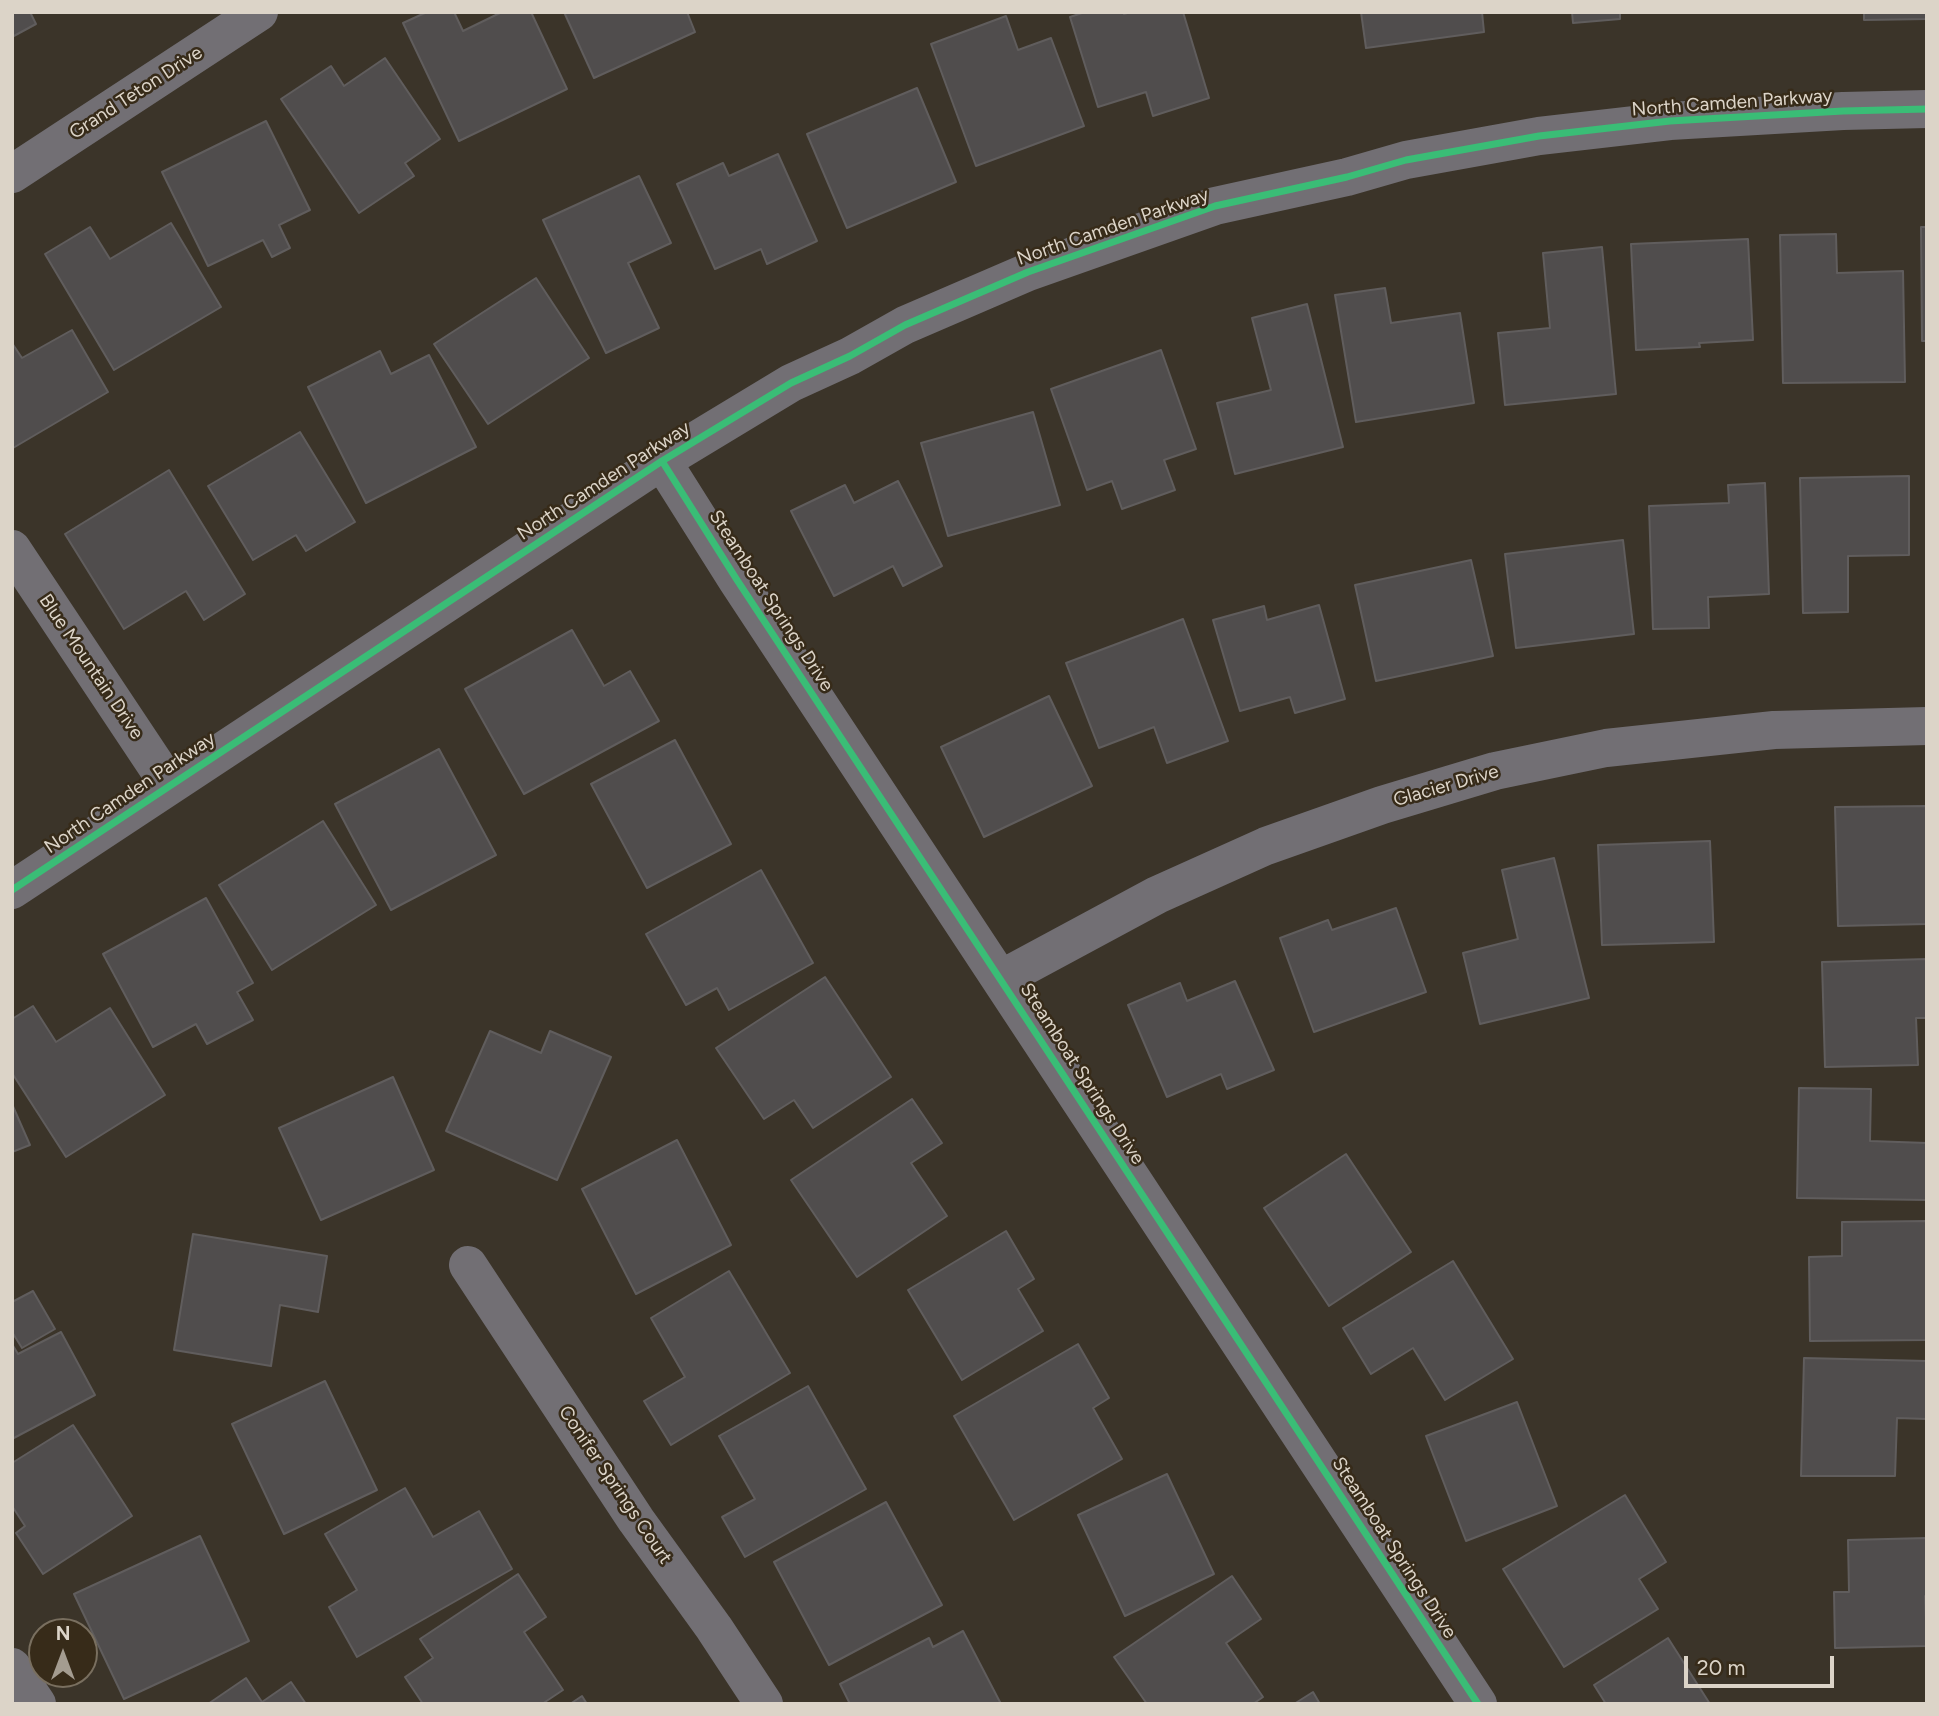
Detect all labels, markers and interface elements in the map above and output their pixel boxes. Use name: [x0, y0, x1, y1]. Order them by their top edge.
street label: Grand Teton Drive: [65, 41, 207, 145]
street label: North Camden Parkway: [1631, 85, 1833, 121]
street label: North Camden Parkway: [1014, 183, 1212, 271]
street label: North Camden Parkway: [513, 417, 695, 545]
street label: Steamboat Springs Drive: [704, 506, 838, 696]
street label: Blue Mountain Drive: [34, 590, 148, 744]
street label: North Camden Parkway: [40, 727, 220, 859]
street label: Glacier Drive: [1391, 760, 1501, 812]
street label: Steamboat Springs Drive: [1015, 979, 1149, 1169]
street label: Conifer Springs Court: [554, 1401, 676, 1569]
street label: Steamboat Springs Drive: [1327, 1453, 1461, 1643]
north arrow: [28, 1618, 98, 1688]
text: N: [56, 1622, 70, 1645]
scale bar: [1687, 1642, 1838, 1686]
text: 20 m: [1697, 1655, 1745, 1680]

